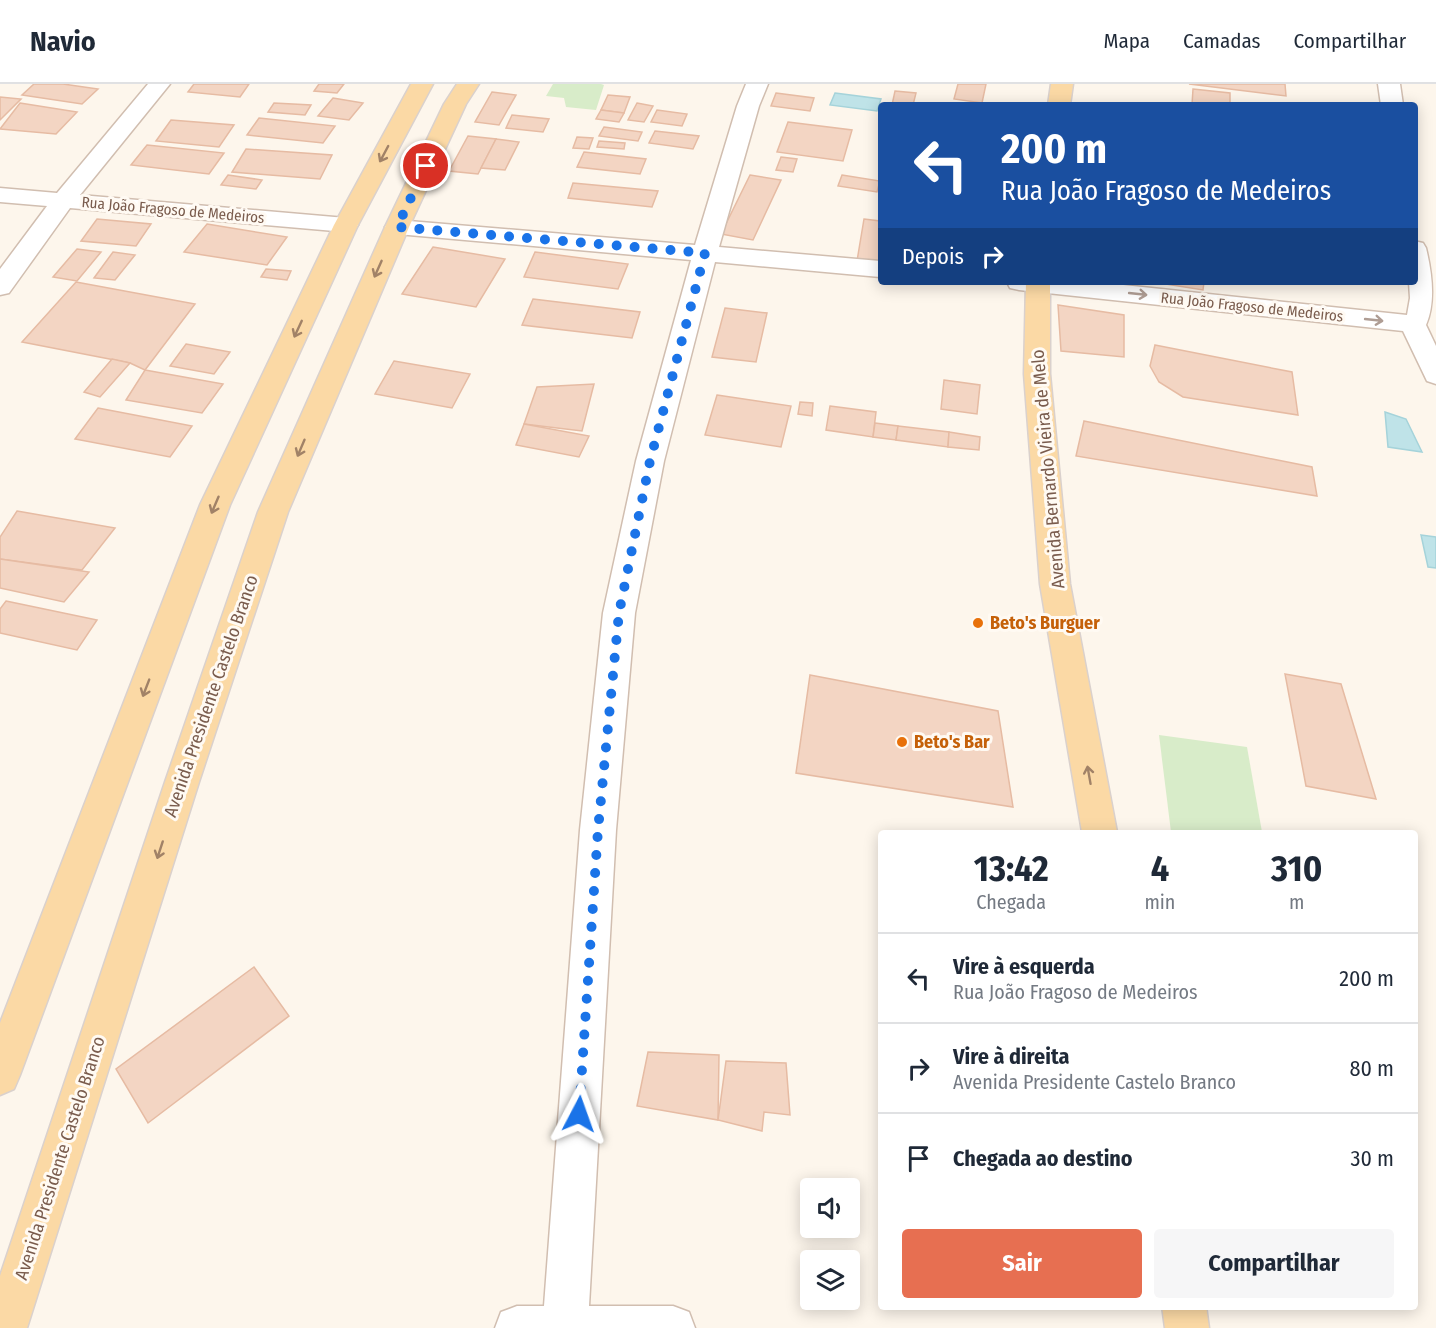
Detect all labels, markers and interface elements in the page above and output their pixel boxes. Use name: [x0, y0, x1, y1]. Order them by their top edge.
text: Navio: [30, 25, 96, 58]
text: Mapa: [1104, 28, 1150, 54]
text: Camadas: [1183, 28, 1261, 54]
text: Compartilhar: [1294, 28, 1406, 54]
text: 200 m: [1001, 124, 1107, 174]
icon: left: [902, 126, 980, 204]
pin: [400, 140, 451, 191]
one-way arrow: [378, 145, 390, 162]
icon: arrive: [409, 149, 442, 182]
text: Rua João Fragoso de Medeiros: [1001, 175, 1331, 207]
street label: Rua João Fragoso de Medeiros: [81, 193, 265, 227]
icon: right: [976, 240, 1009, 273]
text: Depois: [902, 243, 964, 270]
one-way arrow: [372, 259, 383, 277]
street label: Rua João Fragoso de Medeiros: [1160, 288, 1344, 326]
one-way arrow: [1128, 289, 1147, 300]
one-way arrow: [1363, 315, 1383, 326]
one-way arrow: [291, 319, 303, 337]
street label: Avenida Bernardo Vieira de Melo: [1027, 349, 1069, 589]
one-way arrow: [295, 438, 306, 457]
one-way arrow: [209, 496, 220, 514]
street label: Avenida Presidente Castelo Branco: [159, 572, 263, 820]
place label: Beto's Burguer: [990, 612, 1100, 634]
marker: Beto's Burguer: [971, 616, 985, 630]
one-way arrow: [140, 678, 151, 697]
place label: Beto's Bar: [914, 731, 990, 753]
marker: Beto's Bar: [895, 735, 909, 749]
one-way arrow: [1083, 766, 1094, 785]
one-way arrow: [154, 840, 165, 859]
text: 13:42: [974, 847, 1049, 891]
text: 4: [1151, 847, 1169, 891]
text: 310: [1271, 847, 1322, 891]
text: Chegada: [976, 890, 1046, 914]
text: min: [1144, 890, 1175, 914]
text: m: [1289, 890, 1304, 914]
text: Vire à esquerda: [953, 953, 1095, 980]
icon: left: [902, 962, 935, 995]
text: 200 m: [1339, 965, 1394, 992]
text: Rua João Fragoso de Medeiros: [953, 980, 1198, 1004]
street label: Avenida Presidente Castelo Branco: [10, 1034, 110, 1282]
text: Vire à direita: [953, 1043, 1069, 1070]
icon: right: [902, 1052, 935, 1085]
text: 80 m: [1349, 1055, 1394, 1082]
text: Avenida Presidente Castelo Branco: [953, 1070, 1236, 1094]
position arrow: [547, 1082, 611, 1146]
icon: arrive: [902, 1142, 935, 1175]
text: Chegada ao destino: [953, 1145, 1133, 1172]
text: 30 m: [1351, 1145, 1394, 1172]
map controls: [800, 1178, 860, 1310]
button: sound: [800, 1178, 860, 1238]
button: Sair: [902, 1229, 1142, 1298]
button: Compartilhar: [1154, 1229, 1394, 1298]
button: layers: [800, 1250, 860, 1310]

